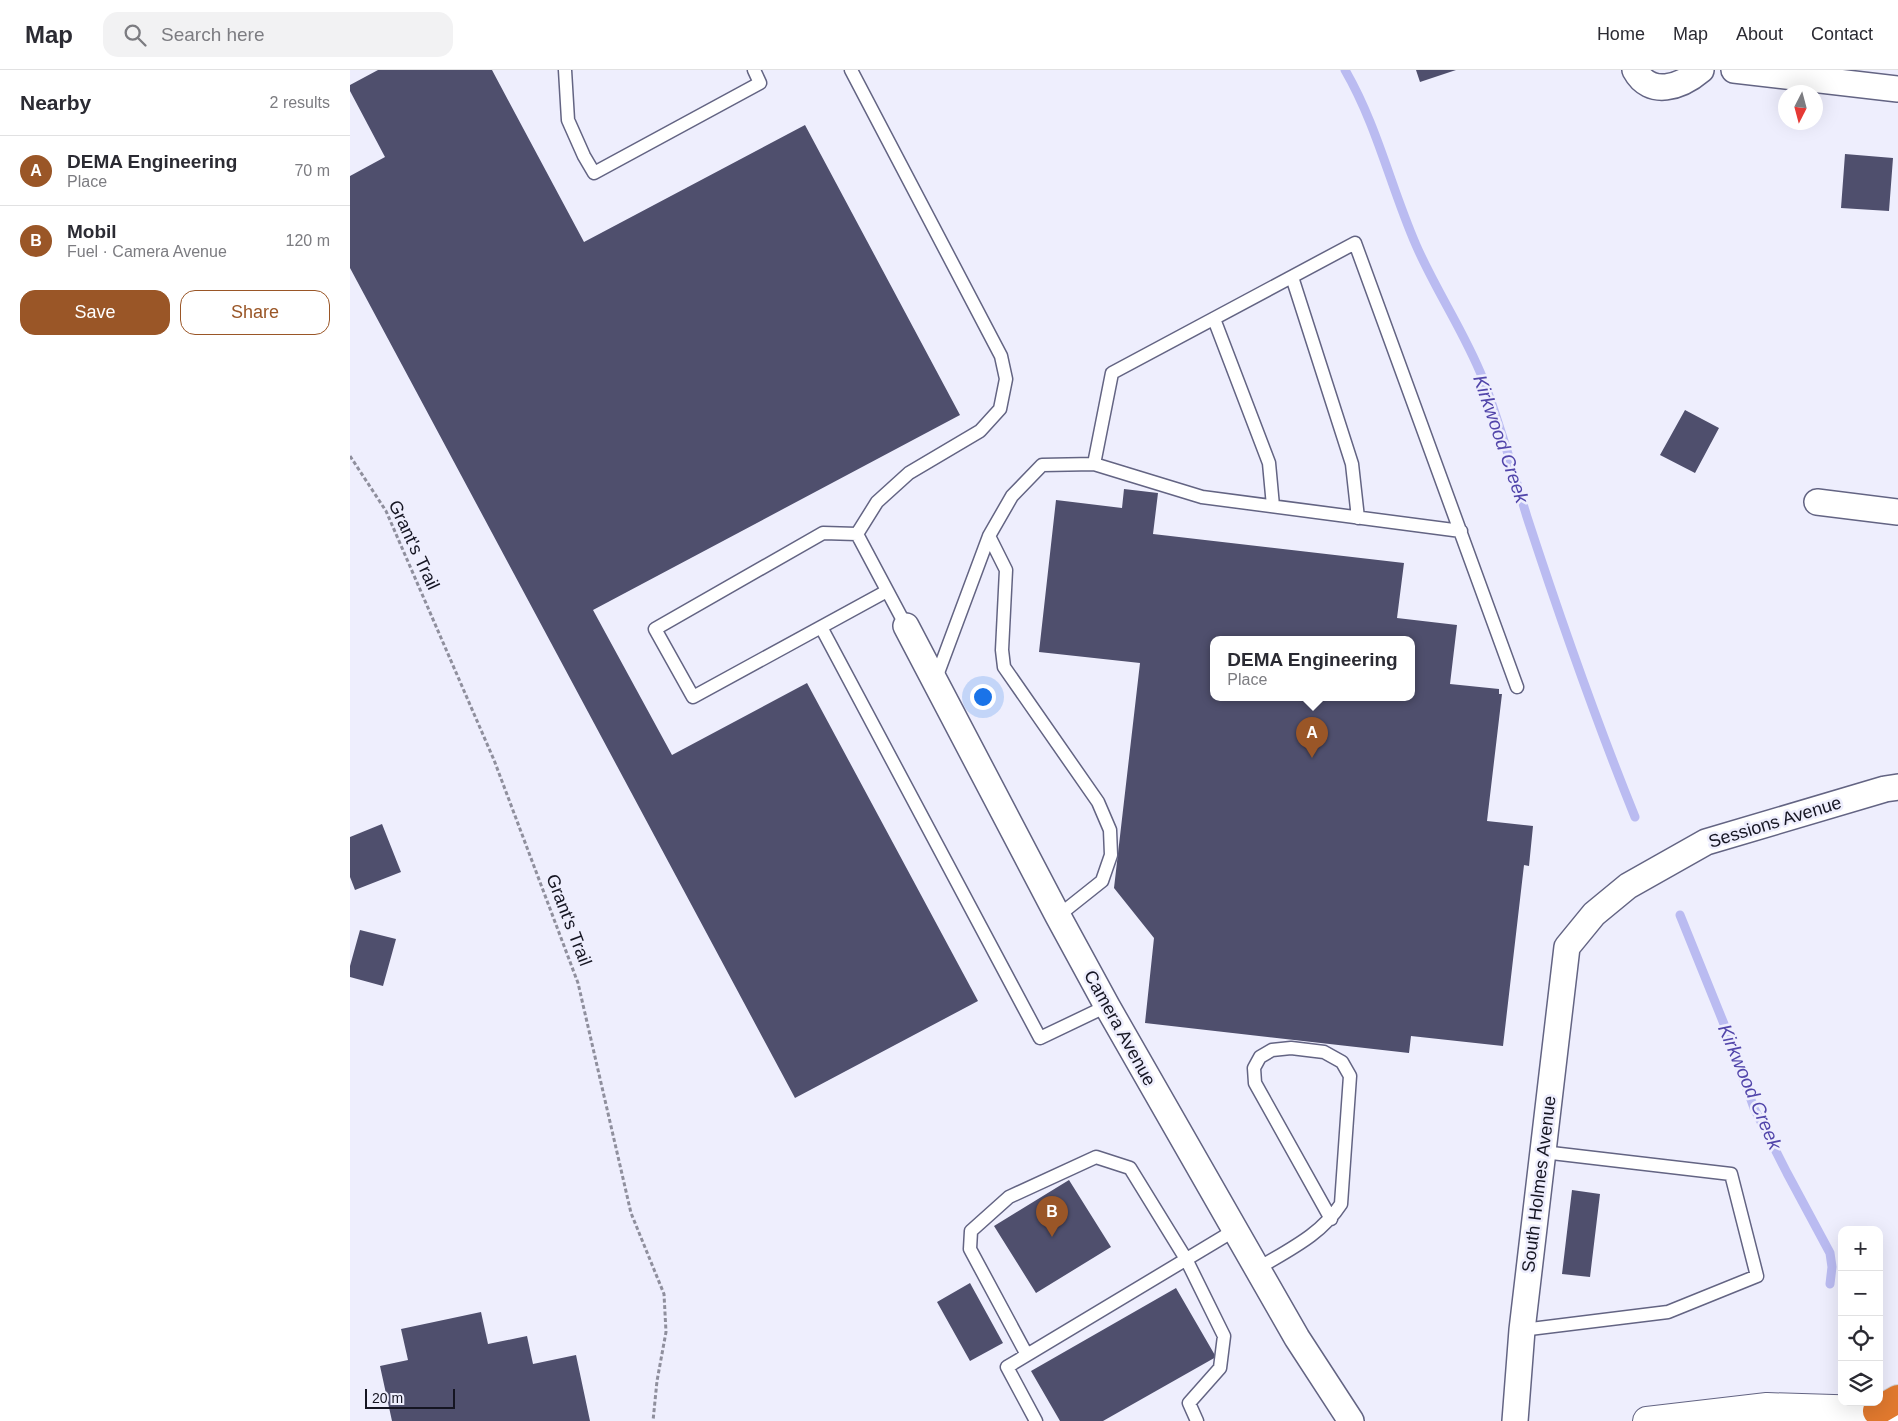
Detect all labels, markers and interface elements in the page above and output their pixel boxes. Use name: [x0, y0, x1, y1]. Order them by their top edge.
search box: [103, 12, 453, 57]
text: Map: [25, 21, 73, 48]
icon: search: [121, 21, 149, 49]
text: Search here: [161, 24, 265, 45]
text: Home: [1597, 24, 1645, 44]
text: Map: [1673, 24, 1708, 44]
text: About: [1736, 24, 1783, 44]
text: Contact: [1811, 24, 1873, 44]
north arrow: [1778, 85, 1823, 130]
text: Nearby: [20, 91, 91, 114]
text: 2 results: [270, 94, 330, 111]
text: DEMA Engineering: [67, 151, 237, 172]
text: A: [30, 162, 42, 179]
text: 70 m: [294, 162, 330, 179]
text: Place: [67, 173, 107, 190]
text: Mobil: [67, 221, 117, 242]
text: B: [30, 232, 42, 249]
text: 120 m: [286, 232, 330, 249]
text: Fuel · Camera Avenue: [67, 243, 227, 260]
button: Save: [20, 290, 170, 335]
button: Share: [180, 290, 330, 335]
water label: Kirkwood Creek: [1469, 372, 1533, 507]
street label: Grant's Trail: [385, 497, 443, 593]
popup: [1210, 636, 1415, 701]
text: DEMA Engineering: [1227, 649, 1398, 670]
text: Place: [1227, 671, 1267, 688]
your location: [970, 684, 996, 710]
pin: A: [1296, 717, 1328, 758]
street label: Sessions Avenue: [1706, 792, 1844, 852]
street label: Grant's Trail: [542, 871, 596, 969]
street label: Camera Avenue: [1080, 967, 1160, 1089]
water label: Kirkwood Creek: [1714, 1021, 1786, 1154]
street label: South Holmes Avenue: [1518, 1095, 1560, 1273]
pin: B: [1036, 1196, 1068, 1237]
map controls: [1838, 1226, 1883, 1406]
button: +: [1838, 1226, 1883, 1271]
button: −: [1838, 1271, 1883, 1316]
button: locate: [1838, 1316, 1883, 1361]
button: layers: [1838, 1361, 1883, 1406]
scale bar: [365, 1386, 455, 1409]
text: 20 m: [372, 1390, 403, 1406]

